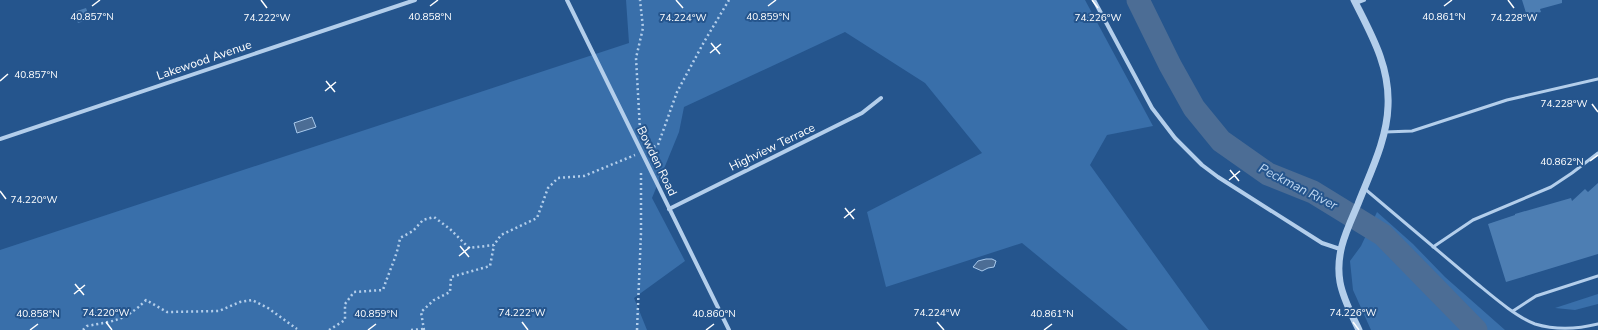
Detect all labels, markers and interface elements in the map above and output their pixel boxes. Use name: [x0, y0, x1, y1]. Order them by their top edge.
text: 40.857°N: [70, 10, 114, 24]
text: 40.858°N: [408, 10, 452, 24]
text: 40.859°N: [746, 10, 790, 24]
text: 40.861°N: [1422, 10, 1466, 24]
text: 74.222°W: [243, 11, 291, 25]
text: 74.224°W: [659, 11, 707, 25]
text: 74.226°W: [1074, 11, 1122, 25]
text: 74.228°W: [1490, 11, 1538, 25]
street label: Lakewood Avenue: [154, 36, 254, 84]
text: 40.857°N: [14, 68, 58, 82]
text: 74.228°W: [1540, 97, 1588, 111]
street label: Highview Terrace: [726, 119, 818, 175]
street label: Bowden Road: [633, 123, 681, 199]
text: 40.862°N: [1540, 155, 1584, 169]
water label: Peckman River: [1256, 159, 1341, 215]
text: 74.220°W: [10, 193, 58, 207]
text: 74.220°W: [82, 306, 130, 320]
text: 74.222°W: [498, 306, 546, 320]
text: 74.224°W: [913, 306, 961, 320]
text: 74.226°W: [1329, 306, 1377, 320]
text: 40.858°N: [16, 307, 60, 321]
text: 40.859°N: [354, 307, 398, 321]
text: 40.860°N: [692, 307, 736, 321]
text: 40.861°N: [1030, 307, 1074, 321]

